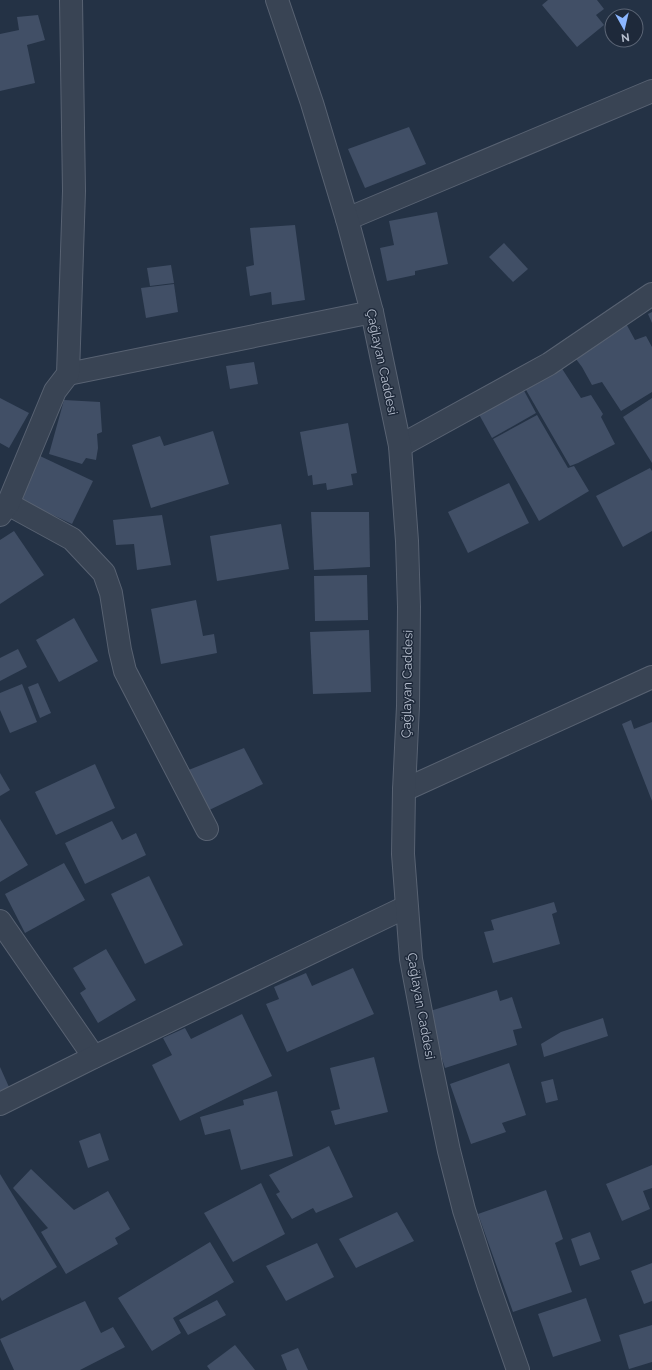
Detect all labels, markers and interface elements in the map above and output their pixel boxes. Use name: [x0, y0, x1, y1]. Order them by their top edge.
north arrow: [604, 8, 644, 48]
text: N: [620, 30, 630, 44]
street label: Çağlayan Caddesi: [363, 308, 401, 416]
street label: Çağlayan Caddesi: [399, 630, 415, 738]
street label: Çağlayan Caddesi: [404, 951, 438, 1061]

